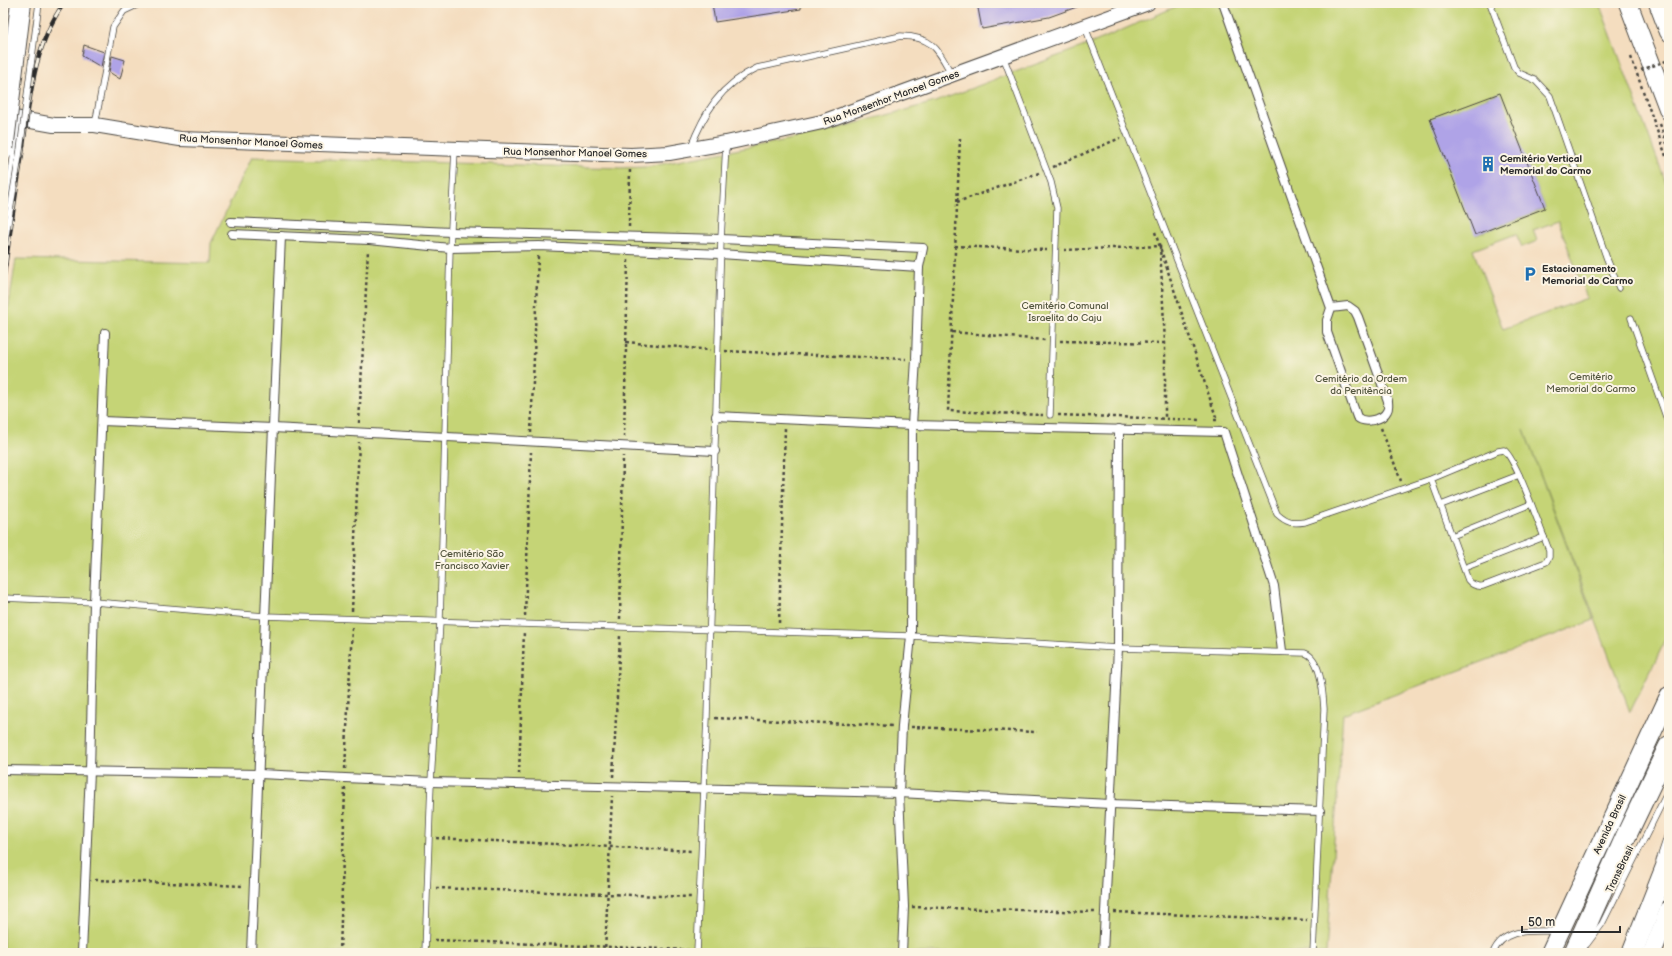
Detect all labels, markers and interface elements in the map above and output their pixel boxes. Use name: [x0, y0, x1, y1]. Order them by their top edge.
street label: Rua Monsenhor Manoel Gomes: [822, 68, 961, 128]
street label: Rua Monsenhor Manoel Gomes: [179, 132, 323, 152]
street label: Rua Monsenhor Manoel Gomes: [503, 146, 647, 160]
place label: Cemitério Vertical Memorial do Carmo: [1500, 153, 1592, 177]
building icon: Cemitério Vertical Memorial do Carmo: [1479, 155, 1497, 173]
place label: Estacionamento Memorial do Carmo: [1542, 263, 1634, 287]
parking icon: Estacionamento Memorial do Carmo: [1521, 265, 1539, 283]
park label: Cemitério Comunal Israelita do Caju: [1022, 300, 1108, 324]
park label: Cemitério Memorial do Carmo: [1546, 371, 1636, 395]
park label: Cemitério da Ordem da Penitência: [1315, 373, 1407, 397]
park label: Cemitério São Francisco Xavier: [435, 548, 510, 572]
street label: Avenida Brasil: [1591, 793, 1629, 856]
street label: TransBrasil: [1603, 844, 1636, 895]
scale bar: [1522, 908, 1620, 934]
text: 50 m: [1528, 915, 1555, 930]

